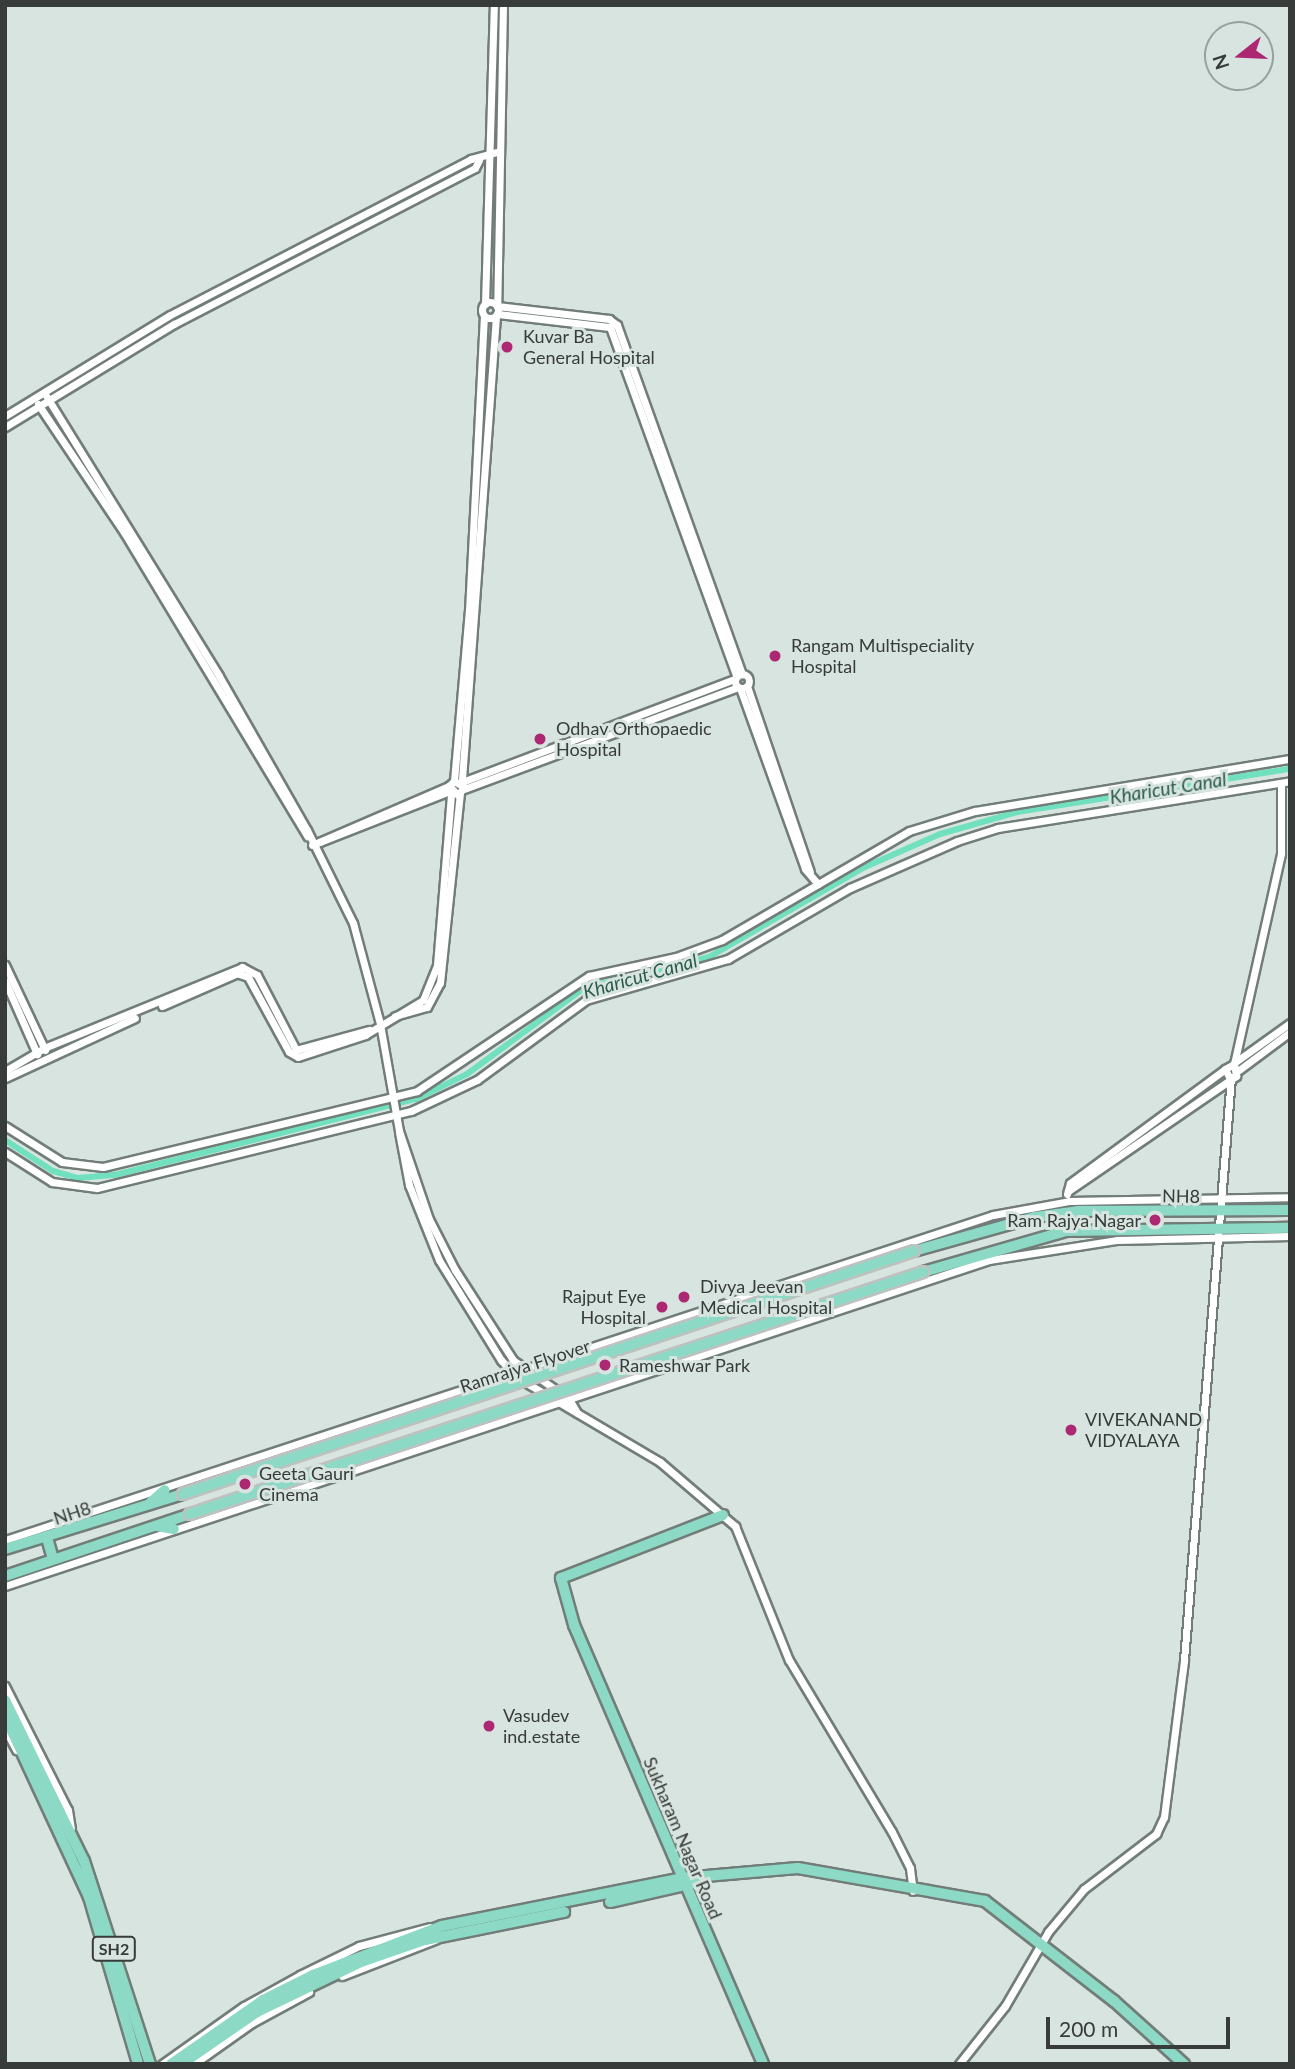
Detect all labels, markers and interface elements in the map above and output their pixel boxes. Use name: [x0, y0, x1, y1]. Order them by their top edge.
north arrow: [1204, 21, 1274, 91]
text: N: [1207, 52, 1234, 73]
place label: Kuvar Ba General Hospital: [523, 326, 655, 368]
marker: Kuvar Ba General Hospital: [497, 337, 517, 357]
place label: Rangam Multispeciality Hospital: [791, 635, 974, 678]
marker: Rangam Multispeciality Hospital: [765, 646, 785, 666]
place label: Odhav Orthopaedic Hospital: [556, 718, 712, 760]
marker: Odhav Orthopaedic Hospital: [530, 729, 550, 749]
water label: Kharicut Canal: [1108, 768, 1228, 808]
water label: Kharicut Canal: [580, 949, 700, 1003]
street label: NH8: [1162, 1185, 1200, 1207]
place label: Ram Rajya Nagar: [1007, 1209, 1141, 1231]
marker: Ram Rajya Nagar: [1147, 1212, 1163, 1228]
place label: Divya Jeevan Medical Hospital: [700, 1276, 832, 1318]
place label: Rajput Eye Hospital: [562, 1286, 646, 1328]
marker: Divya Jeevan Medical Hospital: [674, 1287, 694, 1307]
marker: Rajput Eye Hospital: [652, 1297, 672, 1317]
street label: Ramrajya Flyover: [457, 1335, 593, 1397]
place label: Rameshwar Park: [619, 1354, 750, 1376]
marker: Rameshwar Park: [597, 1357, 613, 1373]
place label: VIVEKANAND VIDYALAYA: [1085, 1409, 1202, 1452]
marker: VIVEKANAND VIDYALAYA: [1063, 1422, 1079, 1438]
place label: Geeta Gauri Cinema: [259, 1463, 354, 1506]
marker: Geeta Gauri Cinema: [237, 1476, 253, 1492]
street label: NH8: [51, 1497, 93, 1529]
place label: Vasudev ind.estate: [503, 1705, 580, 1748]
marker: Vasudev ind.estate: [481, 1718, 497, 1734]
street label: Sukharam Nagar Road: [639, 1754, 727, 1922]
road number: SH2: [91, 1937, 137, 1962]
scale bar: [1050, 2002, 1234, 2046]
text: 200 m: [1059, 2016, 1118, 2041]

